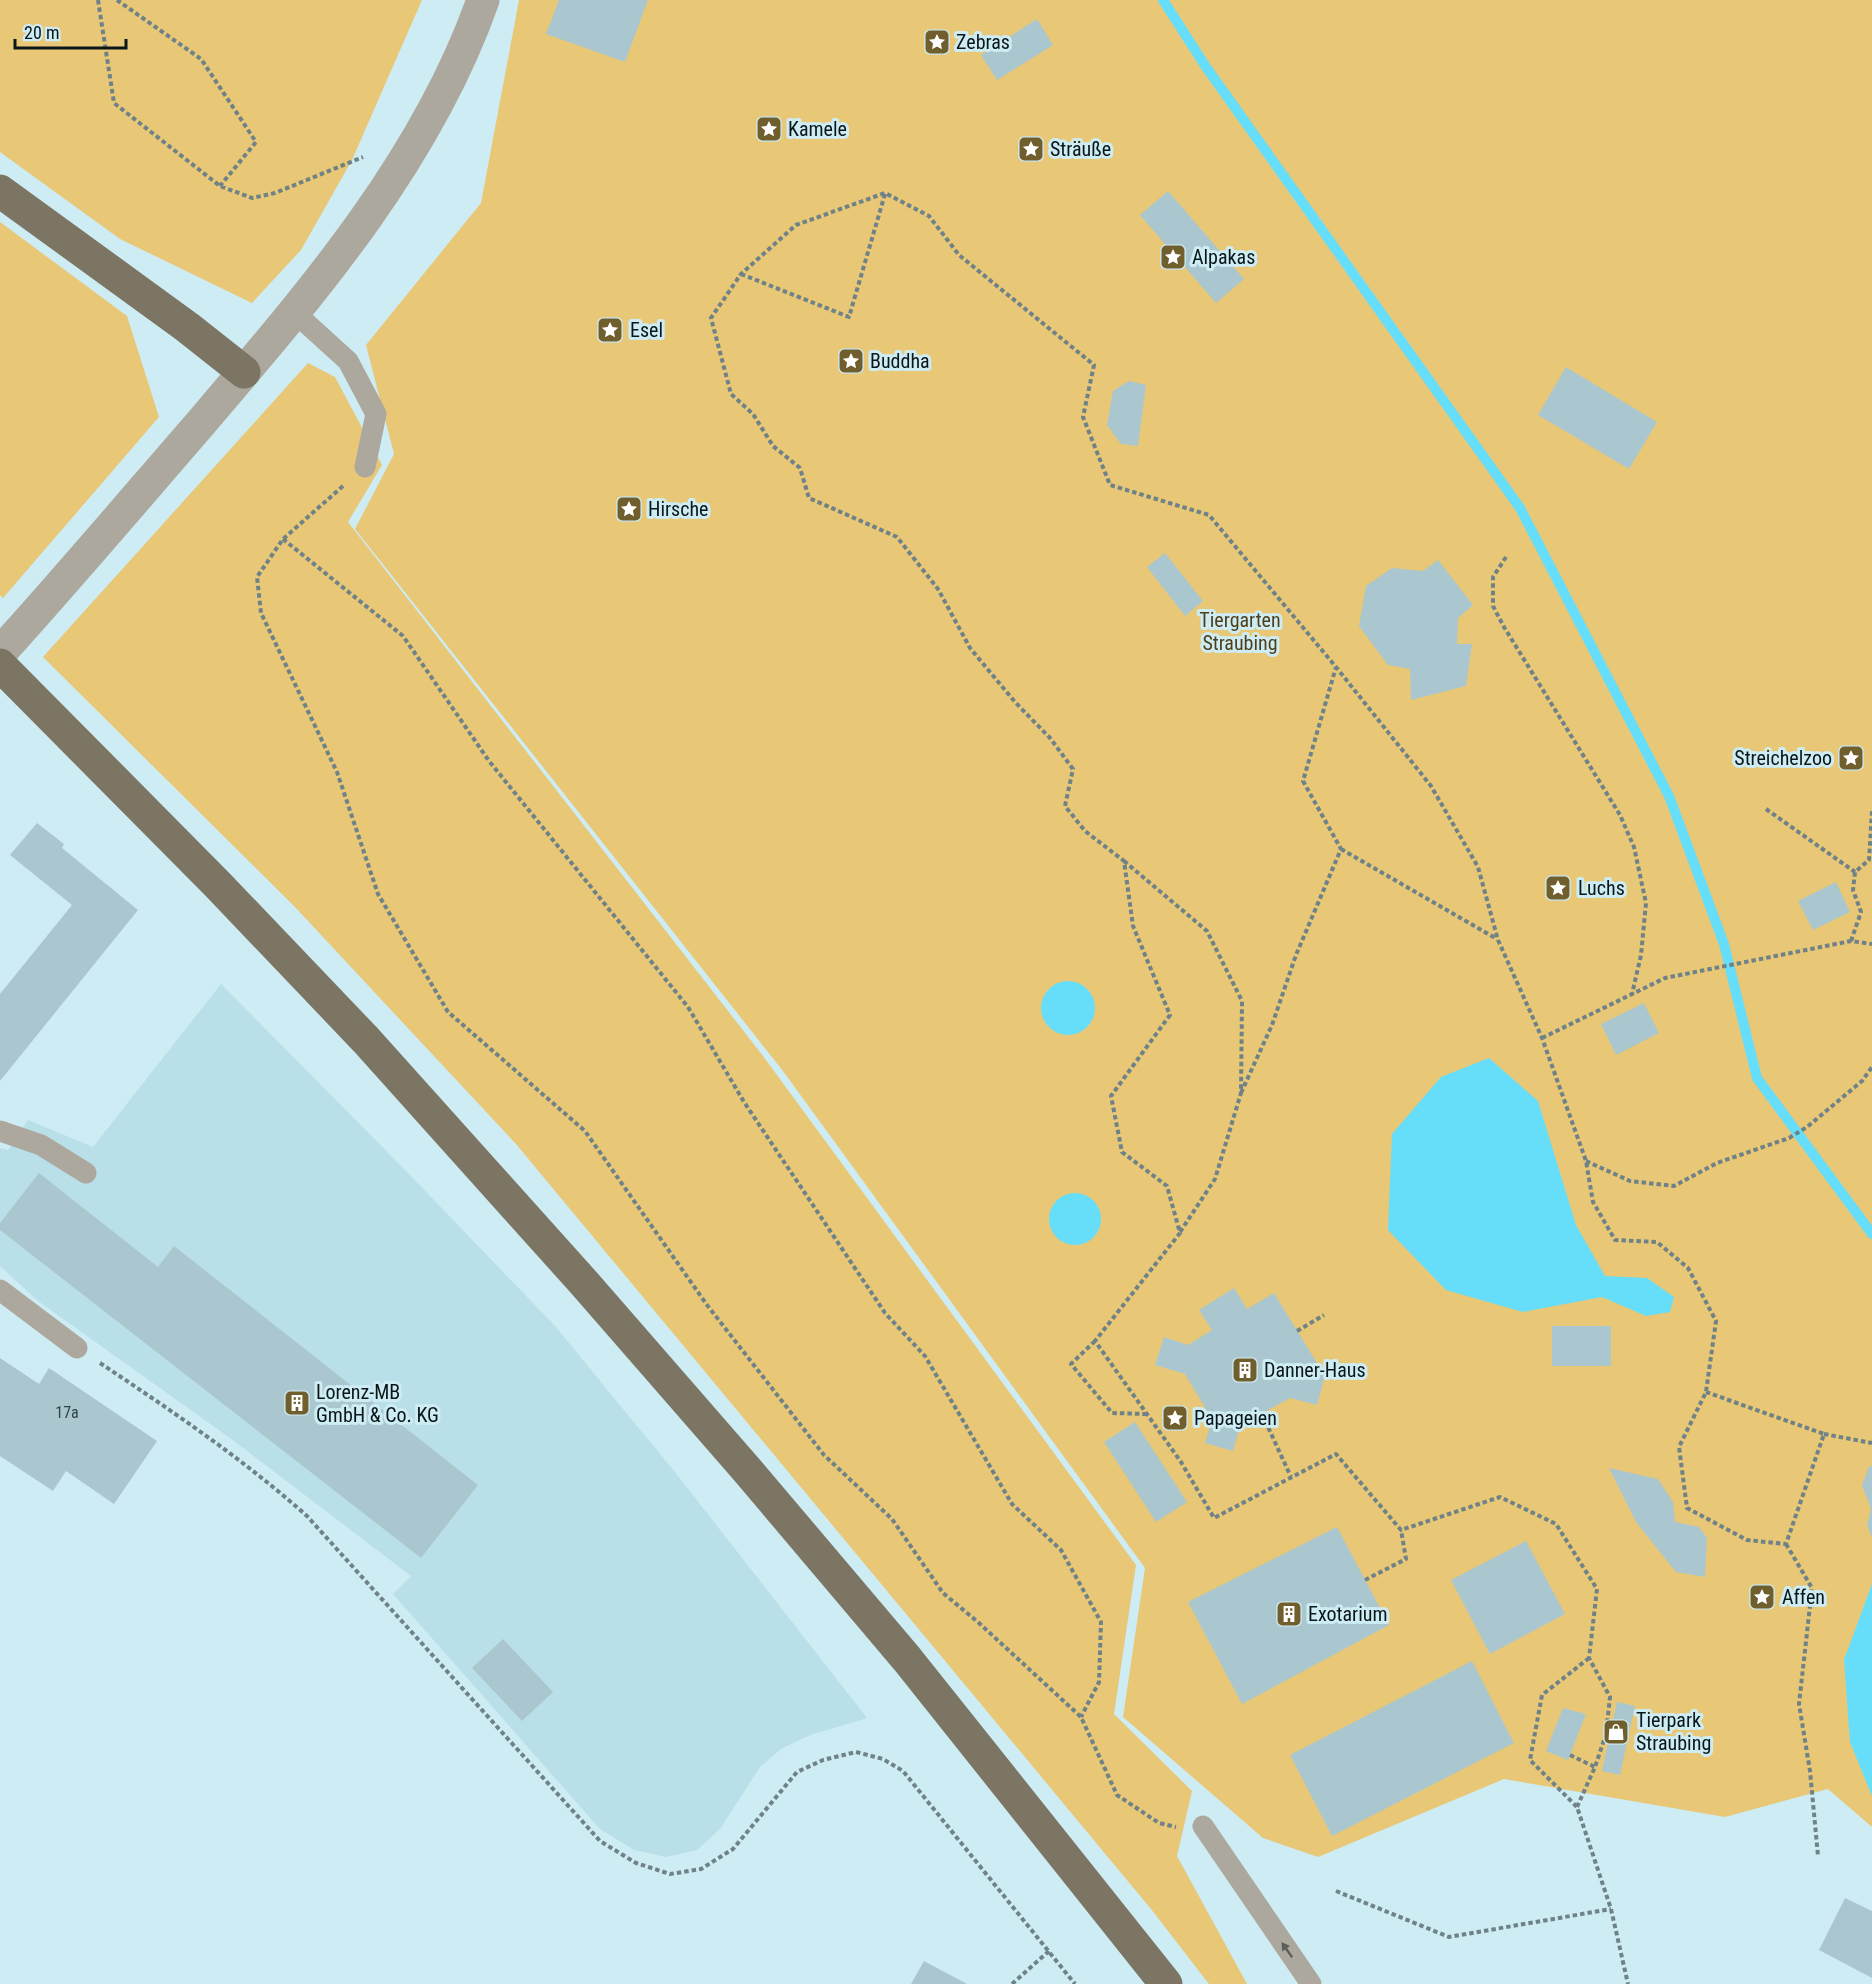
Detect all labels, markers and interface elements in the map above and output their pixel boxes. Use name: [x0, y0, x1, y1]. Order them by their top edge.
scale bar: [15, 12, 126, 50]
text: 20 m: [24, 22, 59, 43]
place icon: Zebras: [922, 27, 952, 57]
place label: Zebras: [956, 30, 1010, 54]
place icon: Kamele: [754, 114, 784, 144]
place label: Kamele: [788, 117, 847, 141]
place icon: Sträuße: [1016, 134, 1046, 164]
place label: Sträuße: [1050, 137, 1111, 161]
place icon: Alpakas: [1158, 242, 1188, 272]
place label: Alpakas: [1192, 245, 1255, 269]
place icon: Esel: [595, 315, 625, 345]
place label: Esel: [630, 318, 663, 342]
place icon: Buddha: [836, 346, 866, 376]
place label: Buddha: [870, 349, 930, 373]
place icon: Hirsche: [614, 494, 644, 524]
place label: Hirsche: [648, 497, 708, 521]
park label: Tiergarten Straubing: [1199, 608, 1281, 655]
place icon: Streichelzoo: [1836, 743, 1866, 773]
place label: Streichelzoo: [1734, 746, 1832, 770]
place icon: Luchs: [1543, 873, 1573, 903]
place label: Luchs: [1578, 876, 1625, 900]
building icon: Danner-Haus: [1230, 1355, 1260, 1385]
place label: Danner-Haus: [1264, 1358, 1366, 1382]
place label: Lorenz-MB GmbH & Co. KG: [316, 1380, 439, 1427]
building icon: Lorenz-MB GmbH & Co. KG: [282, 1388, 312, 1418]
house number: 17a: [55, 1403, 79, 1422]
place icon: Papageien: [1160, 1403, 1190, 1433]
place label: Papageien: [1194, 1406, 1277, 1430]
place icon: Affen: [1747, 1582, 1777, 1612]
place label: Affen: [1782, 1585, 1825, 1609]
building icon: Exotarium: [1274, 1599, 1304, 1629]
place label: Exotarium: [1308, 1602, 1387, 1626]
place label: Tierpark Straubing: [1636, 1708, 1711, 1755]
shop icon: Tierpark Straubing: [1601, 1717, 1631, 1747]
one-way arrow: [1281, 1942, 1293, 1958]

